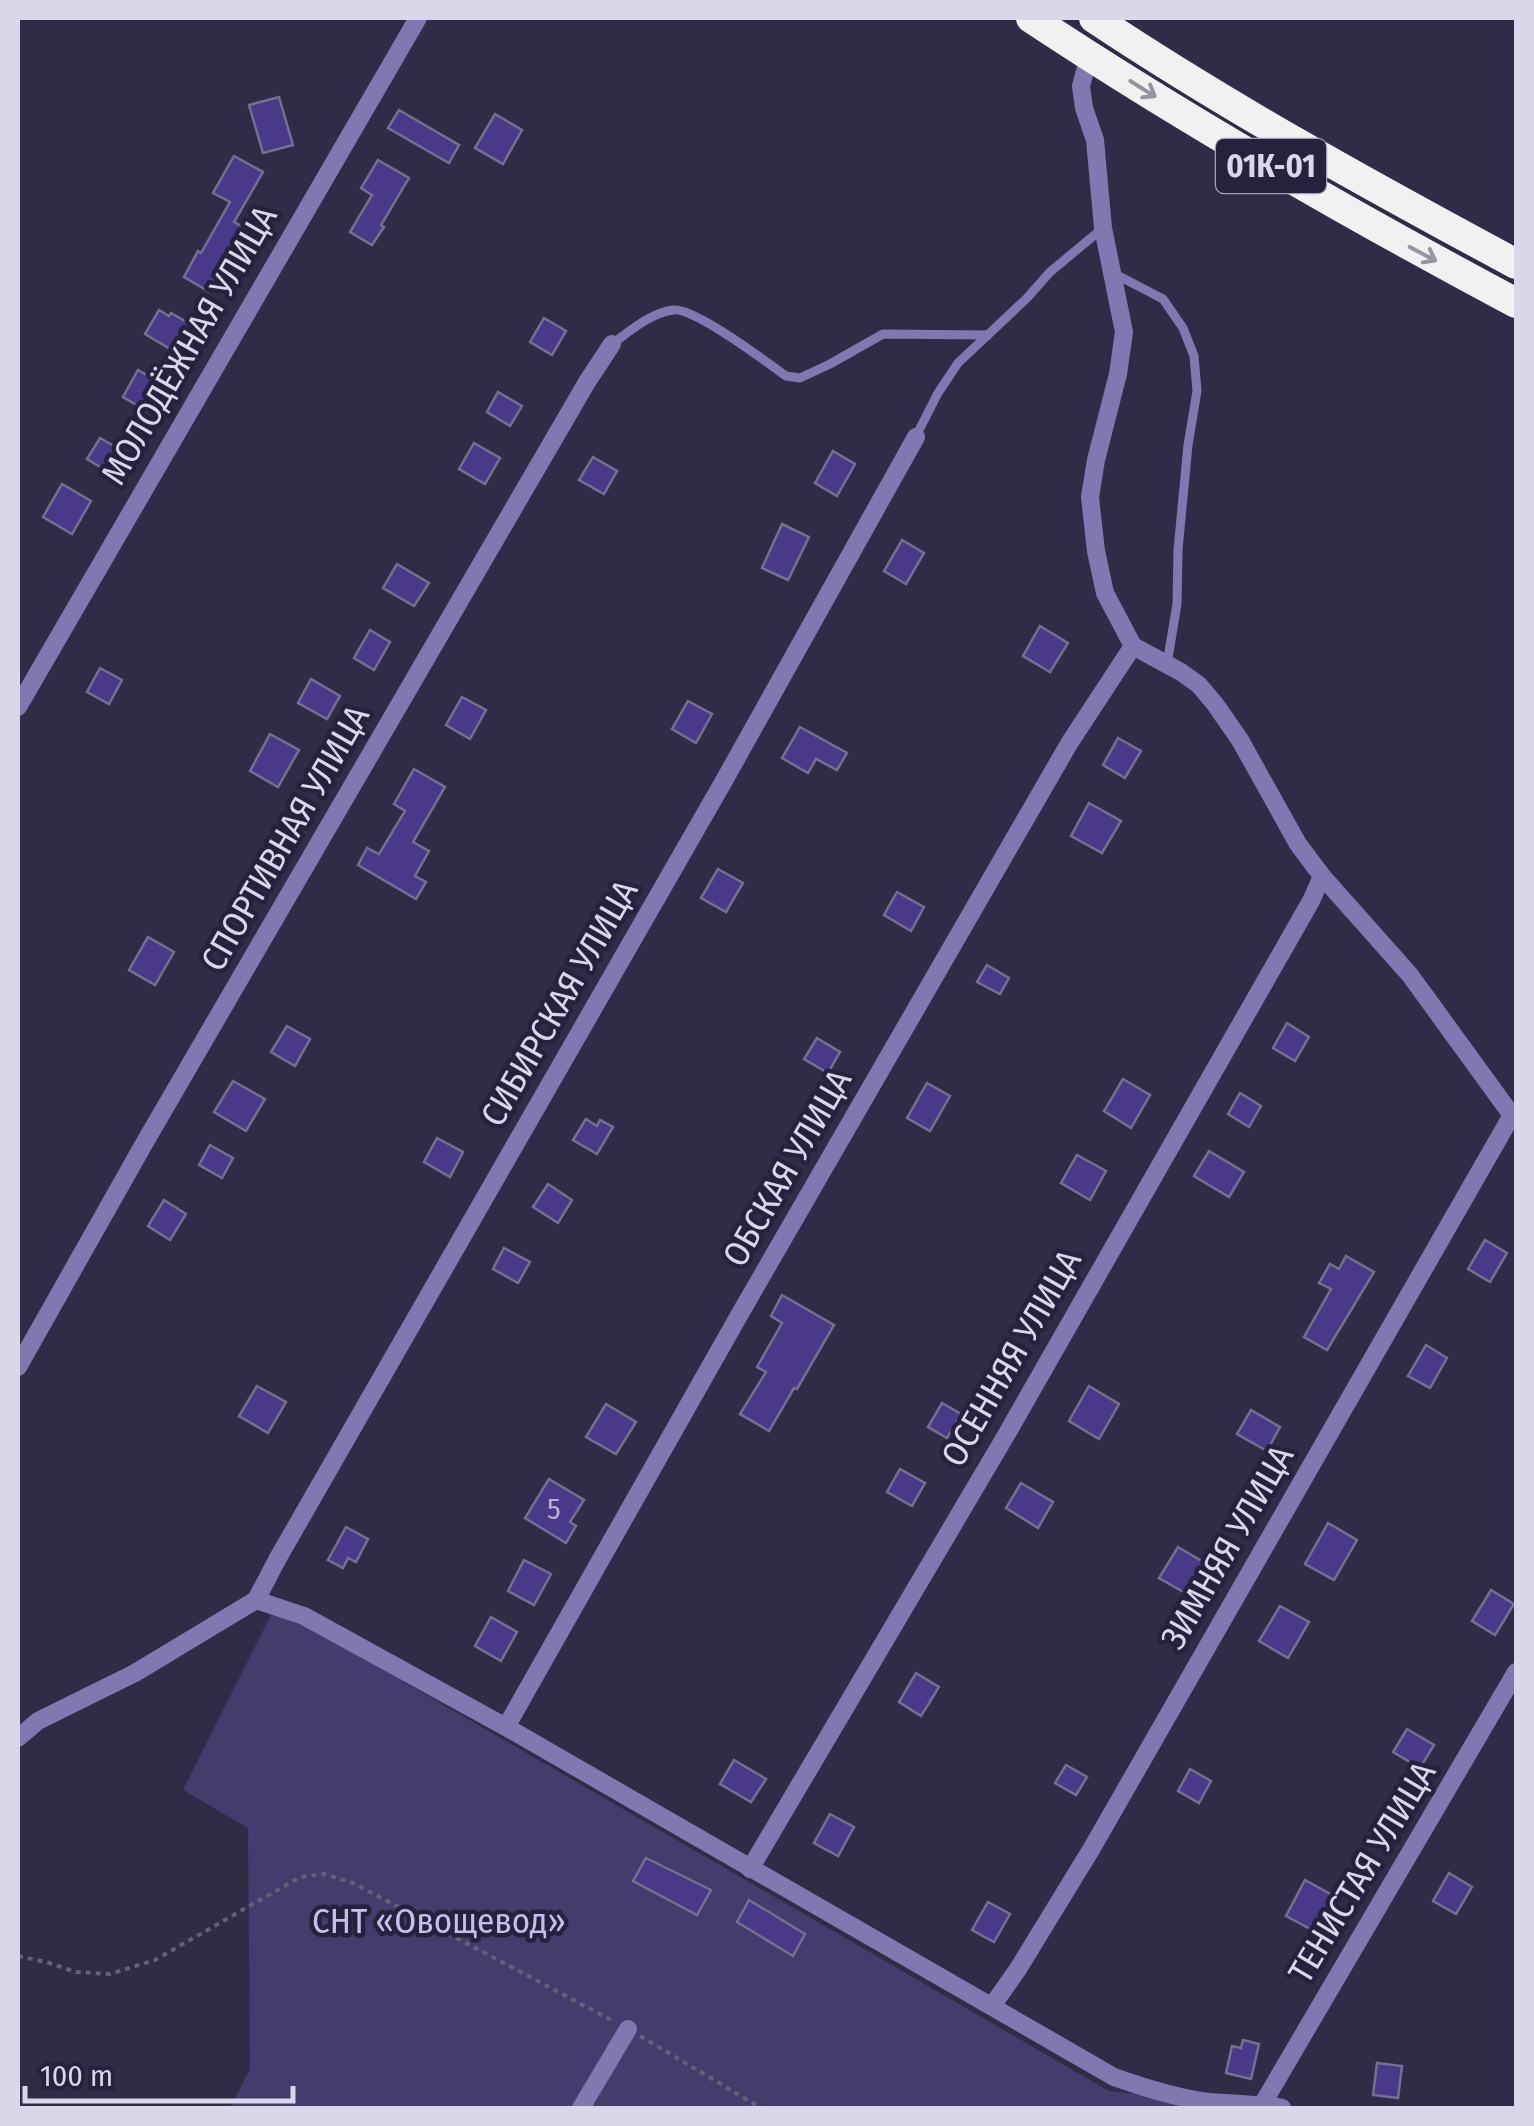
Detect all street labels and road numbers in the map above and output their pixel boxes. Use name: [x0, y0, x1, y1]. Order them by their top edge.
road number: 01К-01: [1216, 139, 1326, 193]
street label: МОЛОДЁЖНАЯ УЛИЦА: [92, 198, 286, 492]
street label: СПОРТИВНАЯ УЛИЦА: [192, 697, 378, 978]
street label: СИБИРСКАЯ УЛИЦА: [472, 872, 647, 1133]
street label: ОБСКАЯ УЛИЦА: [714, 1062, 861, 1274]
street label: ОСЕННЯЯ УЛИЦА: [932, 1242, 1090, 1474]
street label: ЗИМНЯЯ УЛИЦА: [1152, 1437, 1303, 1656]
street label: ТЕНИСТАЯ УЛИЦА: [1280, 1753, 1445, 1990]

